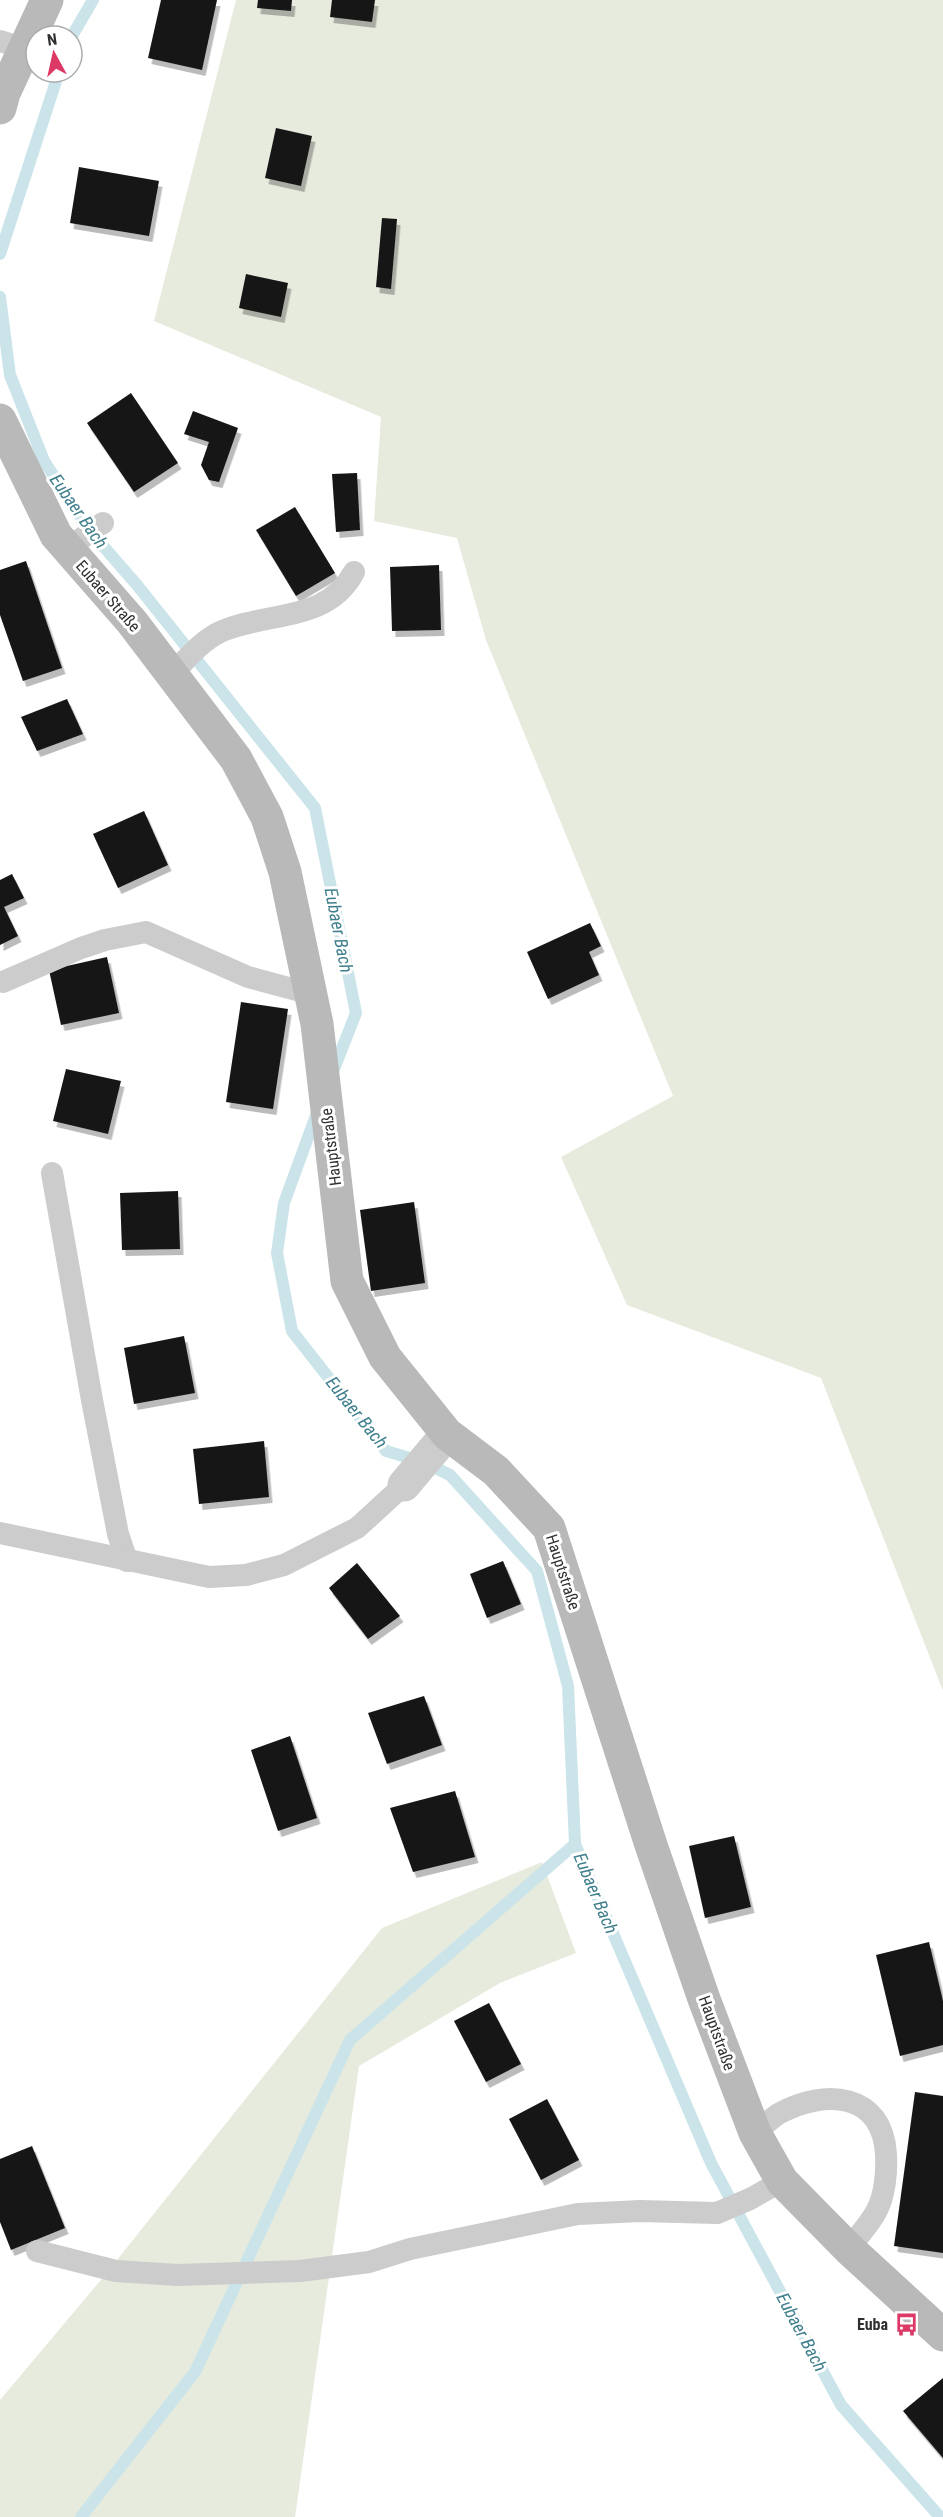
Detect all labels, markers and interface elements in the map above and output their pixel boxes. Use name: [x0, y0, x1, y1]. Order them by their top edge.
north arrow: [24, 24, 84, 84]
text: N: [46, 30, 58, 50]
water label: Eubaer Bach: [46, 470, 112, 552]
street label: Eubaer Straße: [72, 556, 144, 636]
water label: Eubaer Bach: [320, 886, 358, 974]
street label: Hauptstraße: [317, 1107, 345, 1187]
water label: Eubaer Bach: [322, 1372, 392, 1452]
street label: Hauptstraße: [542, 1532, 584, 1612]
water label: Eubaer Bach: [570, 1849, 622, 1937]
street label: Hauptstraße: [695, 1993, 739, 2073]
water label: Eubaer Bach: [773, 2289, 831, 2375]
bus stop icon: Euba: [893, 2311, 919, 2337]
place label: Euba: [857, 2315, 888, 2334]

